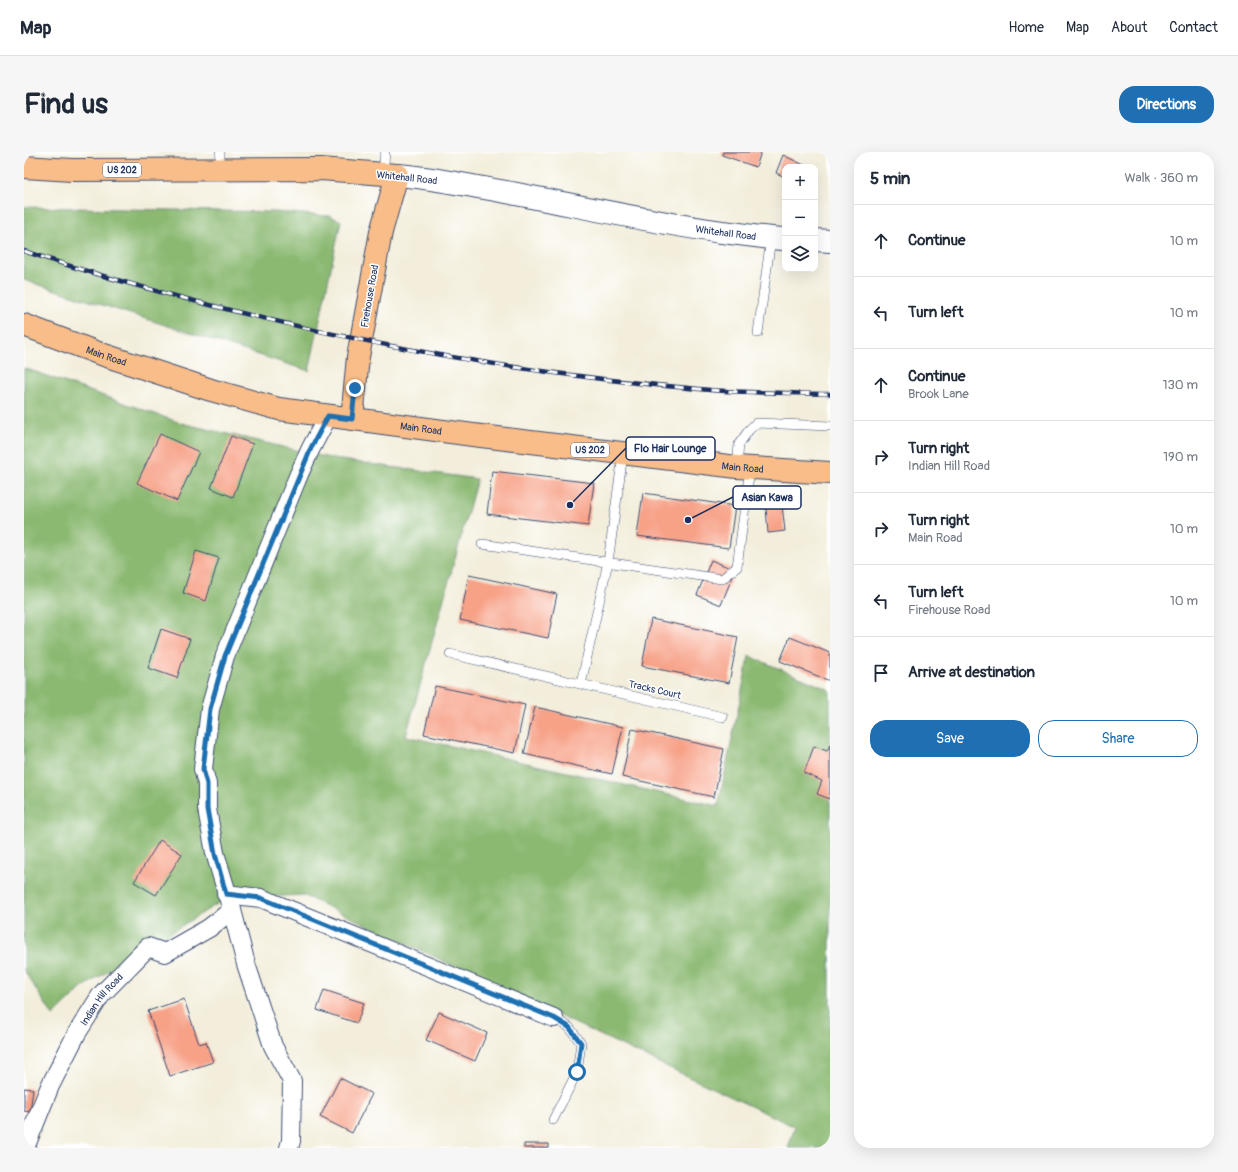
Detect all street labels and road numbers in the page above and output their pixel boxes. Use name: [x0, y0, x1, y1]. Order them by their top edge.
road number: US 202: [103, 163, 141, 177]
street label: Whitehall Road: [376, 169, 438, 187]
street label: Whitehall Road: [695, 223, 757, 243]
street label: Firehouse Road: [359, 264, 381, 328]
street label: Main Road: [84, 344, 128, 369]
street label: Main Road: [399, 420, 443, 438]
road number: US 202: [571, 443, 609, 457]
street label: Main Road: [721, 460, 764, 476]
street label: Tracks Court: [627, 678, 683, 702]
street label: Indian Hill Road: [78, 971, 126, 1028]

